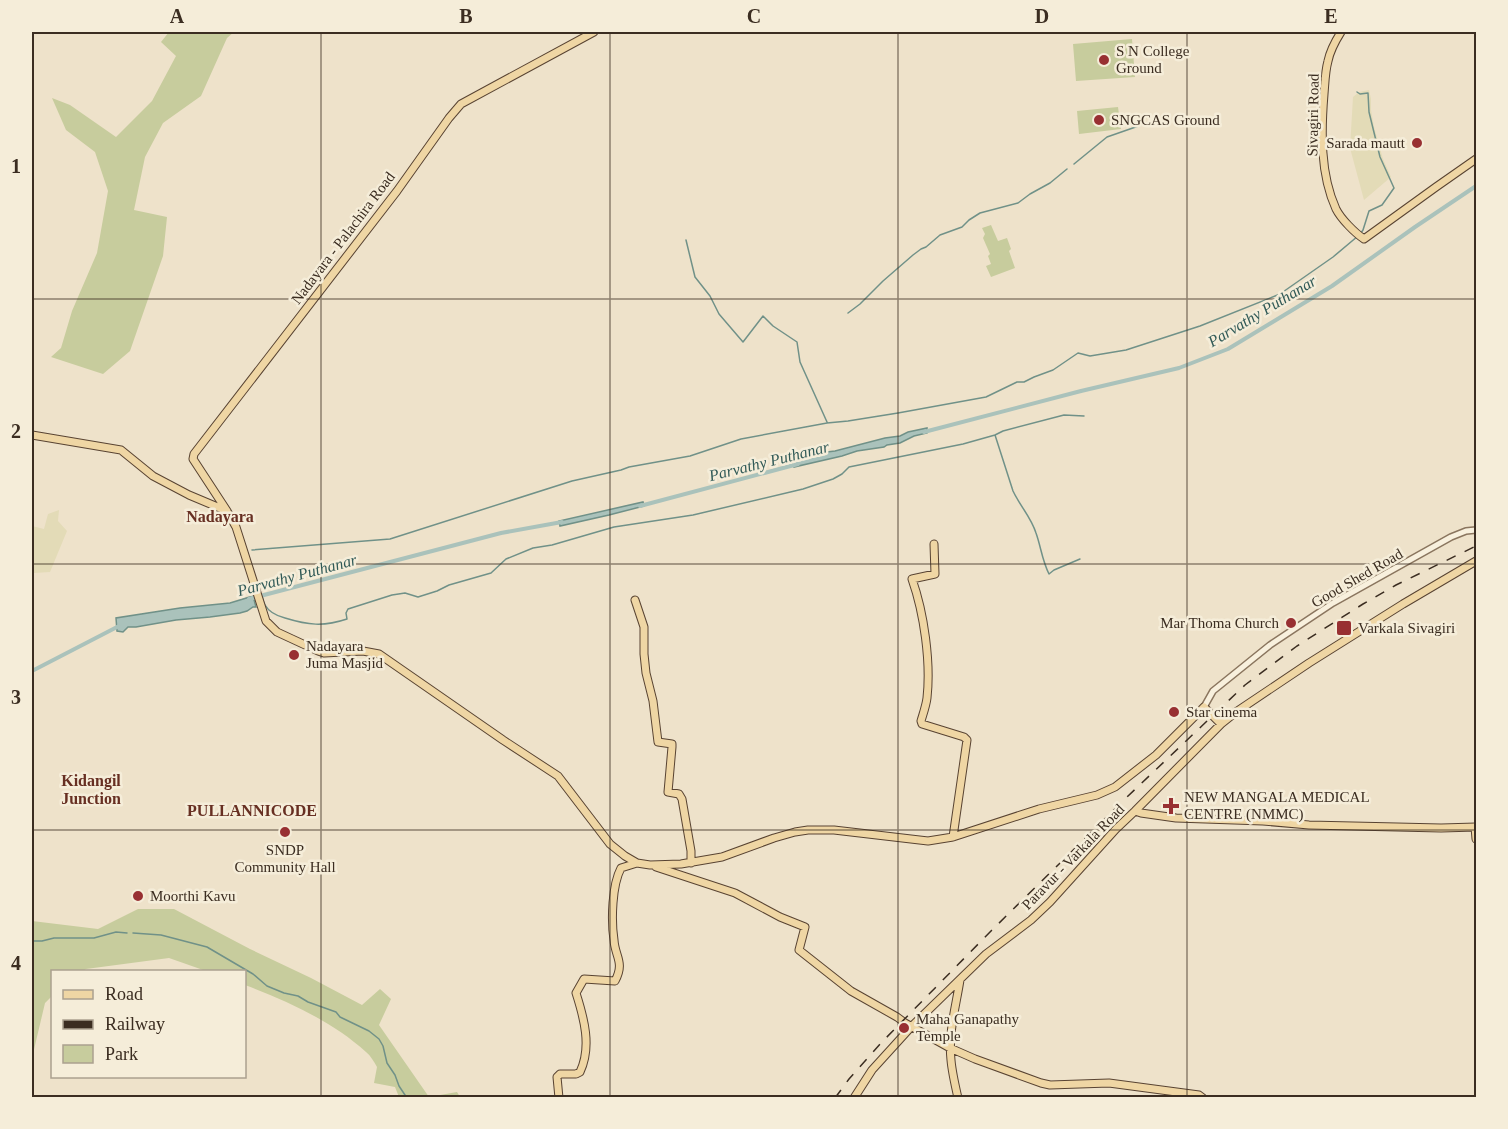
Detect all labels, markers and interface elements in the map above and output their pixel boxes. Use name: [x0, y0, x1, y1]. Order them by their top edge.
text: A: [170, 5, 185, 27]
text: B: [459, 5, 473, 27]
text: C: [747, 5, 761, 27]
text: D: [1035, 5, 1049, 27]
text: E: [1324, 5, 1338, 27]
place label: S N College Ground: [1116, 43, 1190, 76]
marker: S N College Ground: [1097, 53, 1111, 67]
street label: Sivagiri Road: [1304, 73, 1322, 157]
place label: SNGCAS Ground: [1111, 112, 1220, 128]
marker: SNGCAS Ground: [1092, 113, 1106, 127]
place label: Sarada mautt: [1326, 135, 1406, 151]
marker: Sarada mautt: [1410, 136, 1424, 150]
text: 1: [11, 155, 21, 177]
street label: Nadayara - Palachira Road: [288, 168, 398, 307]
water label: Parvathy Puthanar: [1204, 272, 1320, 351]
text: 2: [11, 420, 21, 442]
water label: Parvathy Puthanar: [706, 438, 832, 485]
district label: Nadayara: [186, 508, 254, 526]
street label: Good Shed Road: [1309, 545, 1406, 611]
water label: Parvathy Puthanar: [234, 551, 360, 600]
place label: Mar Thoma Church: [1160, 615, 1279, 631]
marker: Mar Thoma Church: [1284, 616, 1298, 630]
marker: Varkala Sivagiri: [1335, 619, 1353, 637]
place label: Varkala Sivagiri: [1358, 620, 1455, 636]
place label: Nadayara Juma Masjid: [306, 638, 384, 671]
marker: Nadayara Juma Masjid: [287, 648, 301, 662]
text: 3: [11, 686, 21, 708]
place label: Star cinema: [1186, 704, 1258, 720]
marker: Star cinema: [1167, 705, 1181, 719]
district label: Kidangil Junction: [61, 772, 121, 807]
place label: NEW MANGALA MEDICAL CENTRE (NMMC): [1184, 789, 1370, 823]
marker: NEW MANGALA MEDICAL CENTRE (NMMC): [1162, 797, 1180, 815]
street label: Paravur - Varkala Road: [1019, 801, 1128, 913]
district label: PULLANNICODE: [187, 802, 317, 819]
marker: SNDP Community Hall: [278, 825, 292, 839]
place label: SNDP Community Hall: [234, 842, 336, 875]
place label: Moorthi Kavu: [150, 888, 236, 904]
marker: Moorthi Kavu: [131, 889, 145, 903]
text: 4: [11, 952, 21, 974]
legend: [51, 970, 246, 1078]
text: Road: [105, 984, 143, 1004]
place label: Maha Ganapathy Temple: [916, 1011, 1019, 1044]
text: Railway: [105, 1014, 165, 1034]
marker: Maha Ganapathy Temple: [897, 1021, 911, 1035]
text: Park: [105, 1044, 138, 1064]

